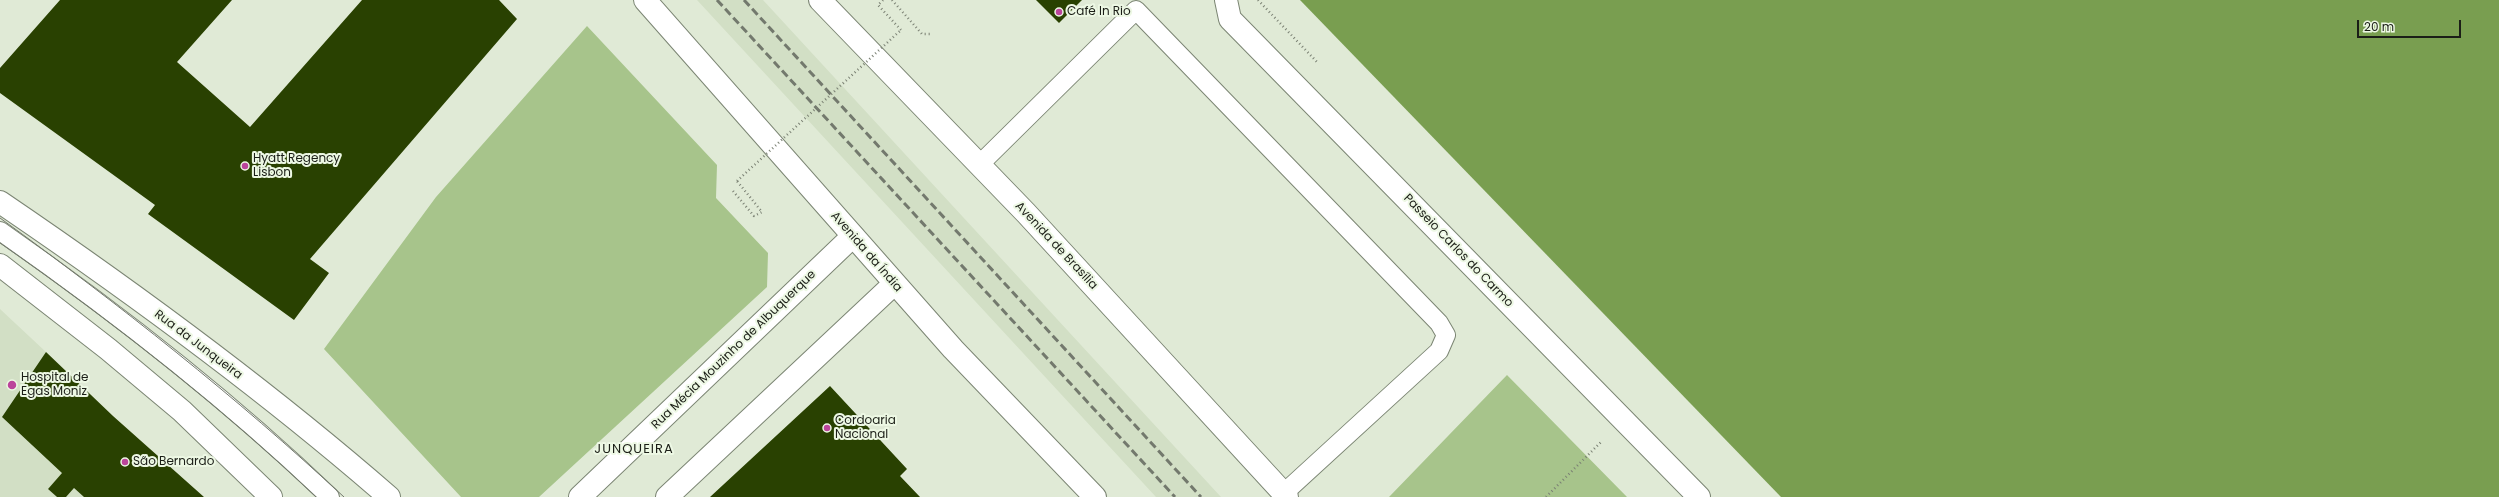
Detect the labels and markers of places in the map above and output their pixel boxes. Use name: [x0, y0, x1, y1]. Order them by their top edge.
place label: Café In Rio: [1067, 5, 1131, 19]
marker: Café In Rio: [1054, 7, 1064, 17]
place label: Hyatt Regency Lisbon: [253, 152, 340, 180]
marker: Hyatt Regency Lisbon: [240, 161, 250, 171]
place label: Hospital de Egas Moniz: [21, 371, 88, 399]
marker: Hospital de Egas Moniz: [6, 379, 18, 391]
place label: Cordoaria Nacional: [835, 414, 896, 442]
marker: Cordoaria Nacional: [822, 423, 832, 433]
place label: São Bernardo: [133, 455, 214, 469]
marker: São Bernardo: [120, 457, 130, 467]

